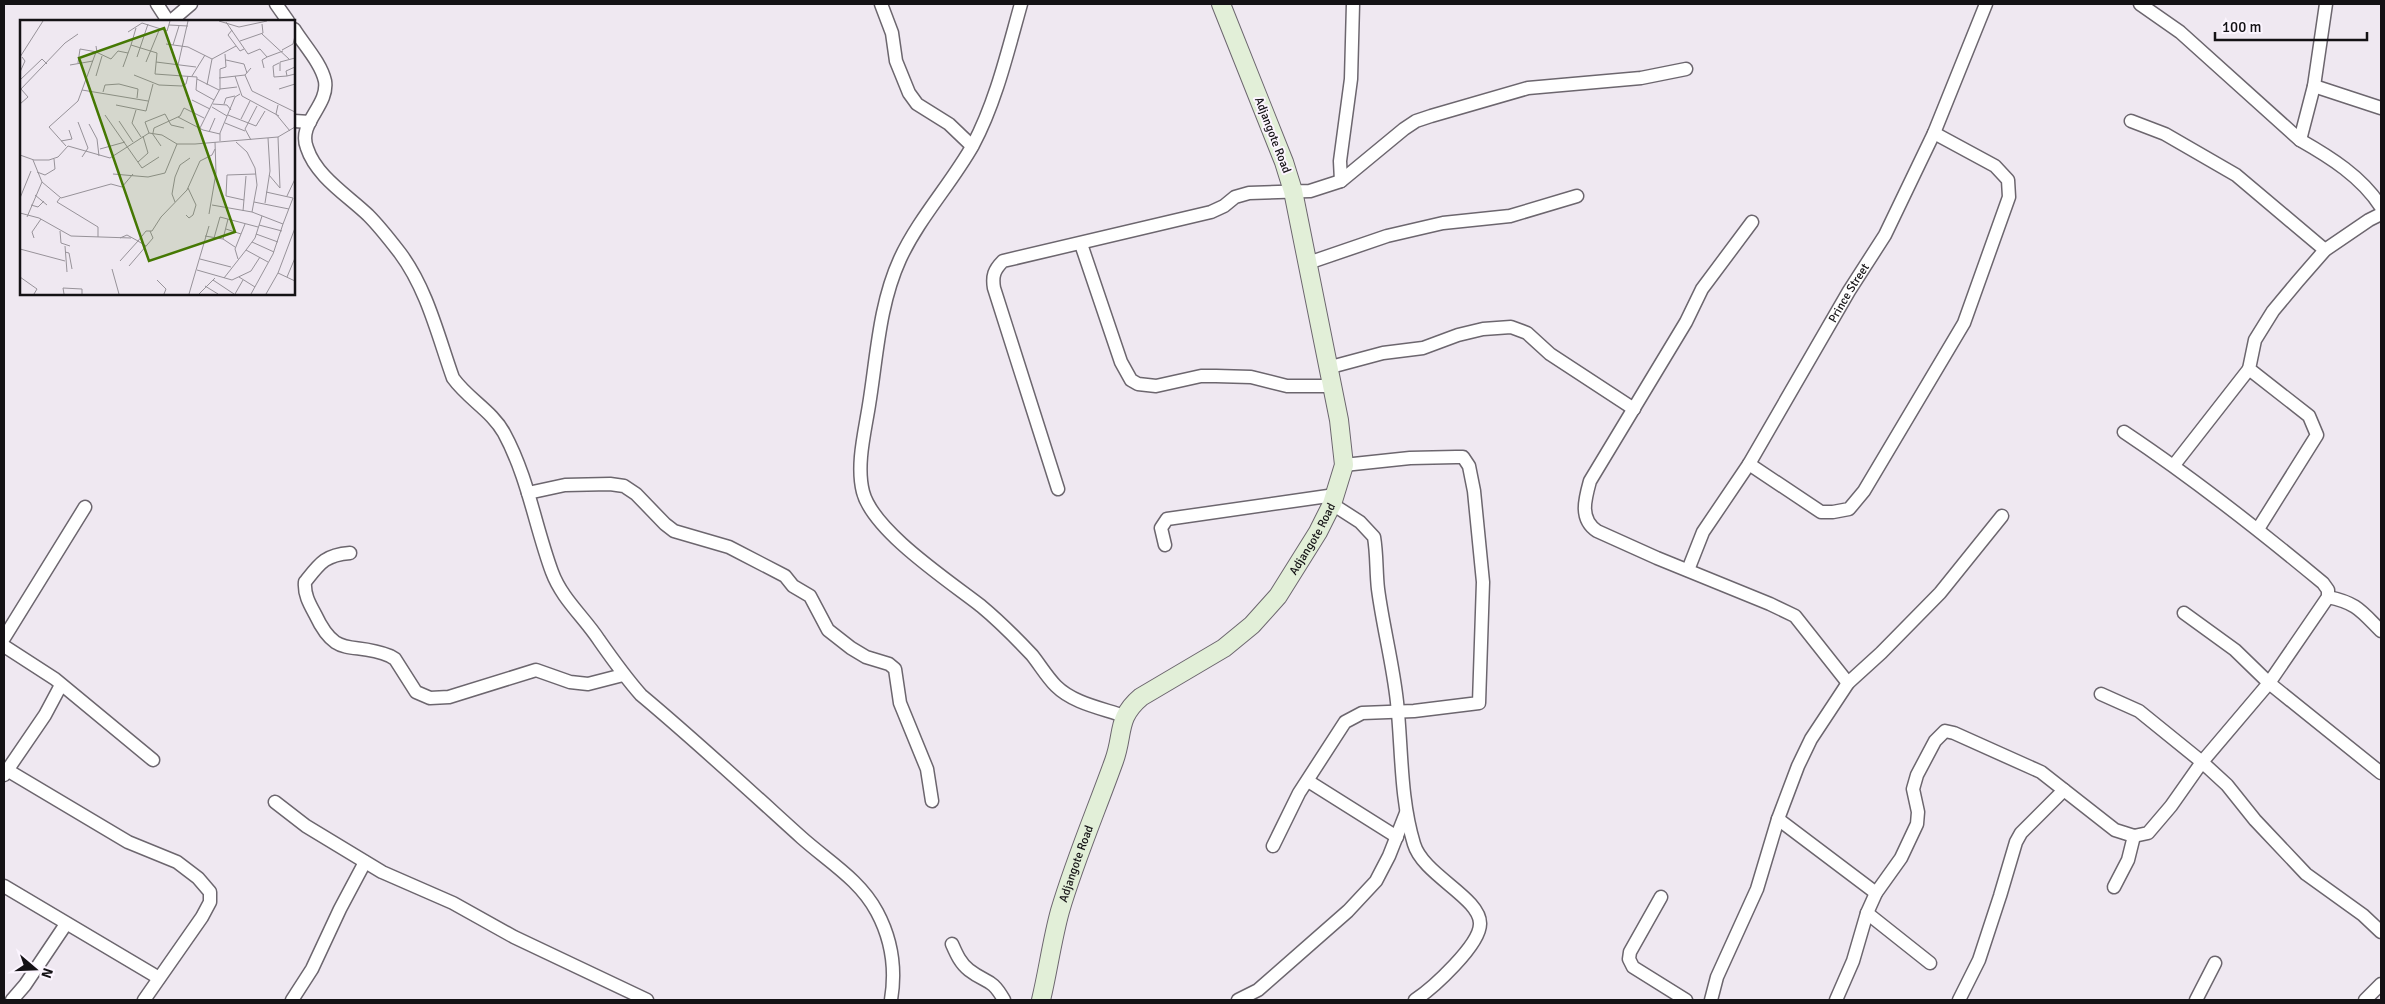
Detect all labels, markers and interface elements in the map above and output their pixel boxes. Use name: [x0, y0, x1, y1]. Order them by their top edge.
scale bar: [2215, 10, 2368, 42]
text: 100 m: [2222, 18, 2262, 36]
inset map: [20, 20, 295, 295]
street label: Adjangote Road: [1251, 95, 1294, 175]
street label: Prince Street: [1825, 261, 1873, 325]
street label: Adjangote Road: [1286, 501, 1339, 578]
street label: Adjangote Road: [1056, 823, 1097, 904]
north arrow: [10, 944, 60, 994]
text: N: [37, 966, 56, 980]

